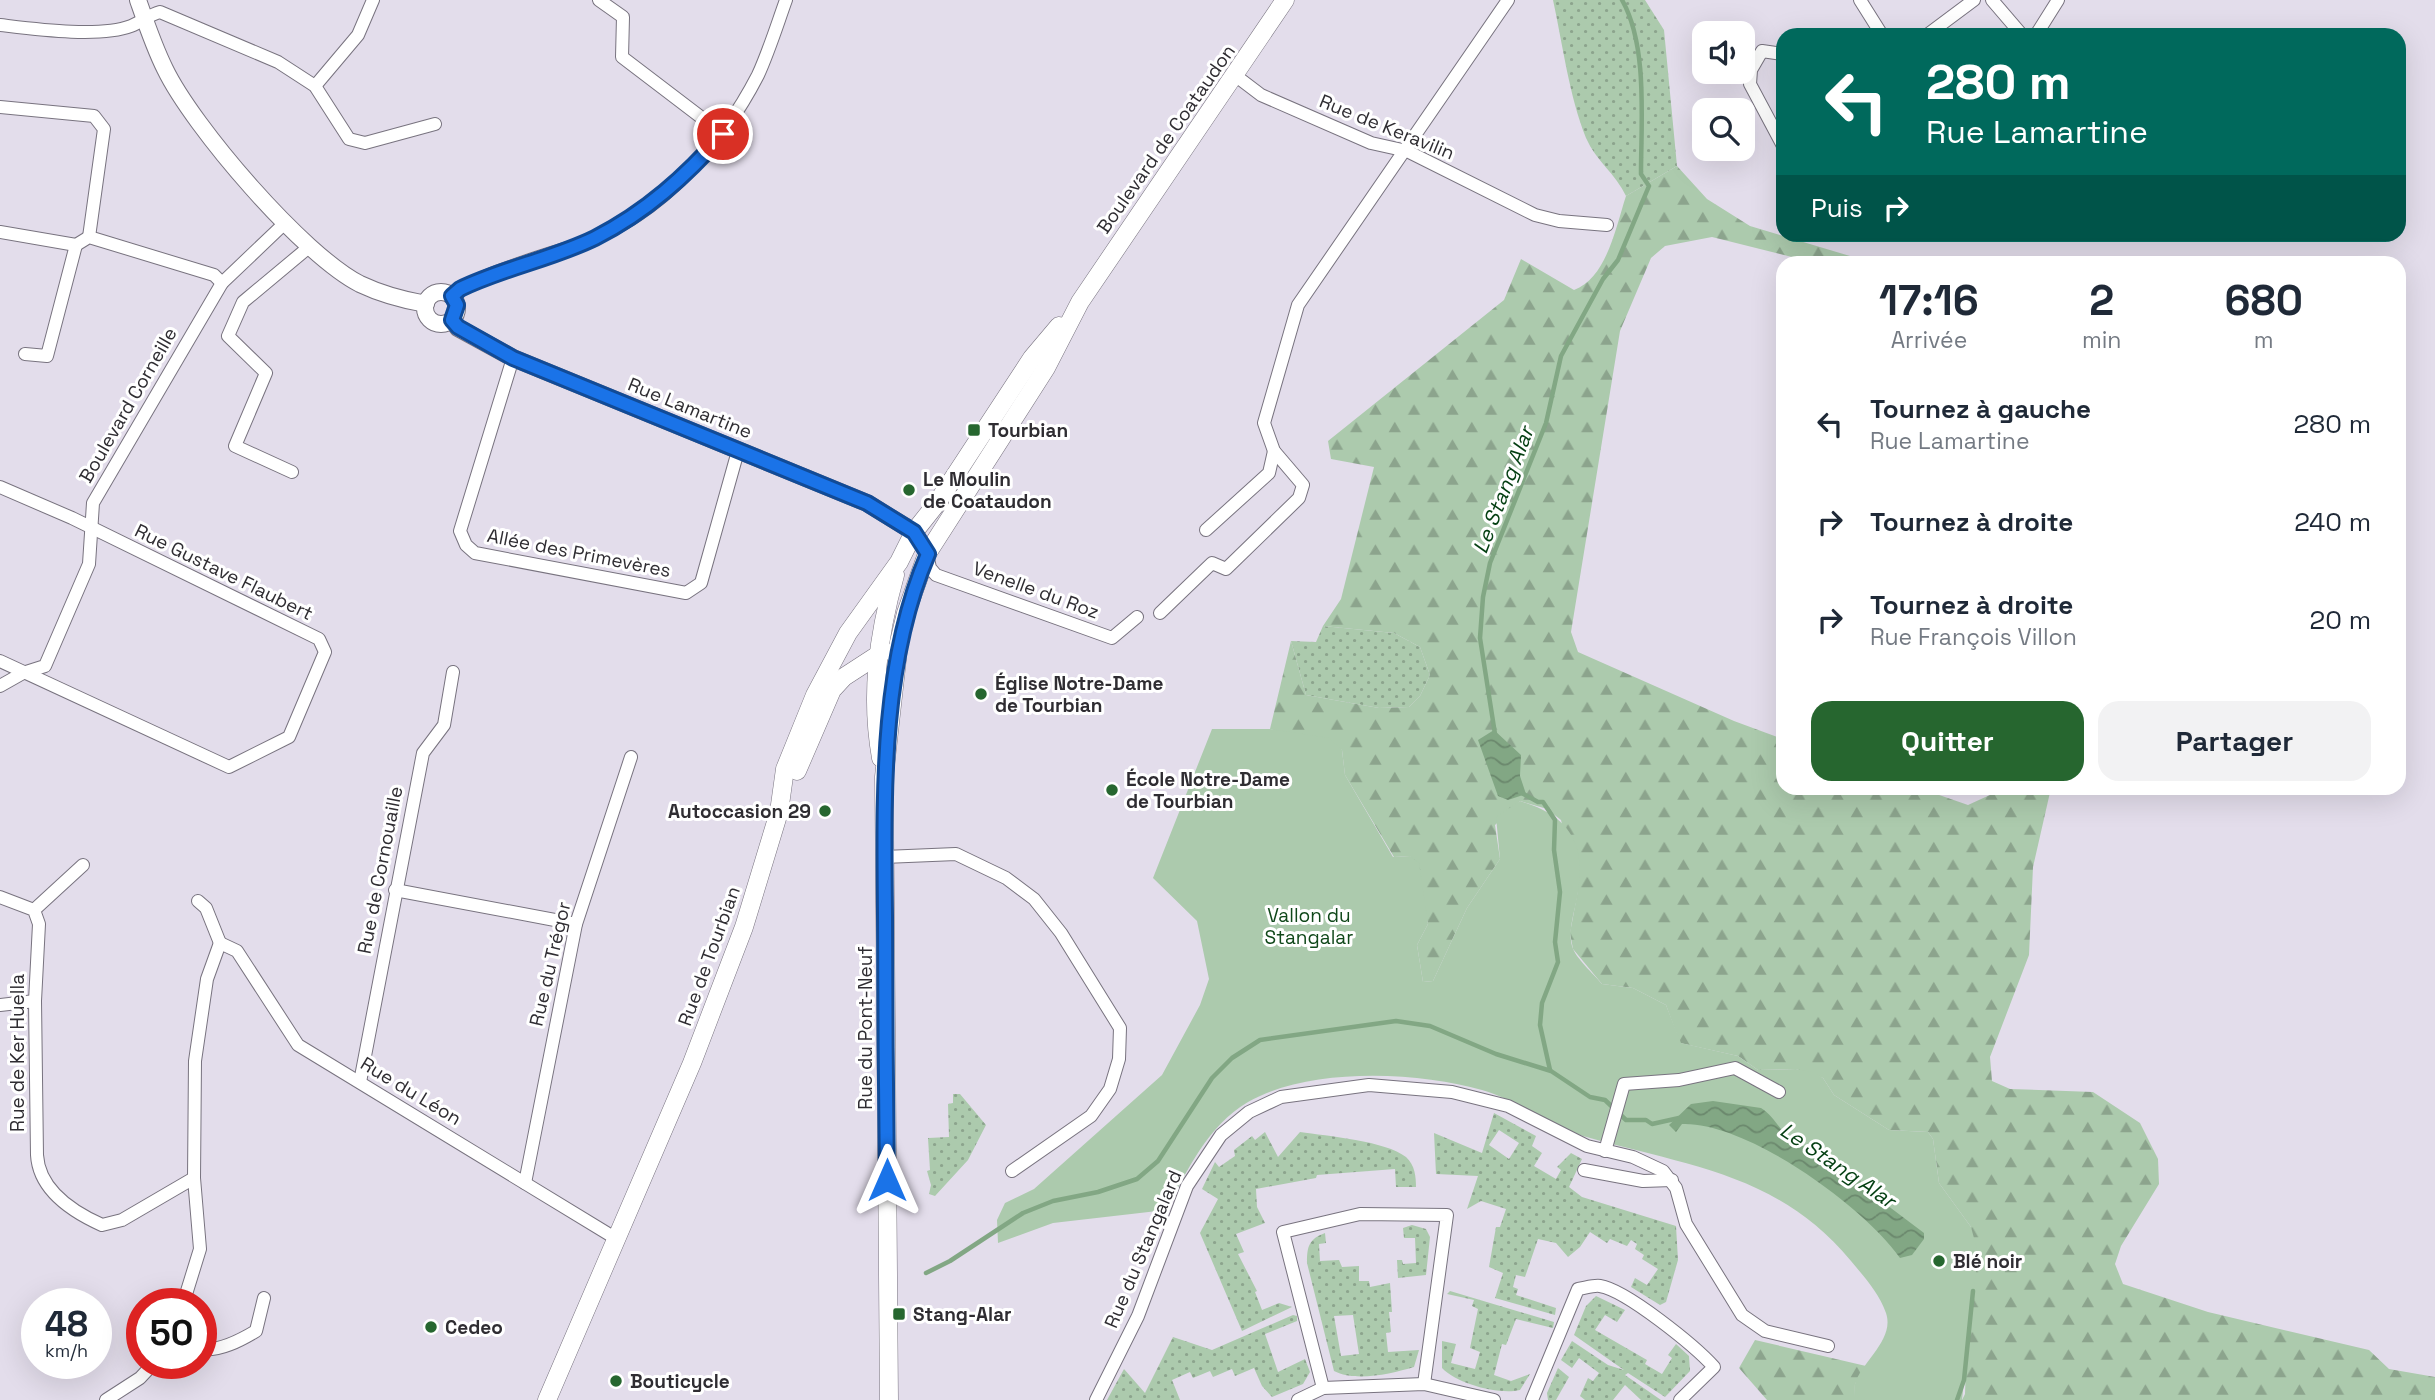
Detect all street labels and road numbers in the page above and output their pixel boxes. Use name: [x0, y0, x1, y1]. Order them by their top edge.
street label: Boulevard de Coataudon: [1091, 39, 1241, 239]
street label: Rue de Keravilin: [1316, 88, 1458, 166]
street label: Boulevard Corneille: [73, 323, 183, 487]
street label: Rue Lamartine: [624, 372, 756, 444]
street label: Rue Gustave Flaubert: [131, 518, 317, 626]
street label: Allée des Primevères: [485, 523, 673, 583]
street label: Venelle du Roz: [969, 556, 1103, 624]
street label: Rue de Cornouaille: [351, 784, 409, 956]
street label: Rue de Tourbian: [672, 883, 746, 1029]
street label: Rue du Trégor: [524, 899, 576, 1029]
street label: Rue du Pont-Neuf: [853, 946, 878, 1110]
street label: Rue de Ker Huella: [5, 974, 30, 1132]
street label: Rue du Léon: [356, 1051, 466, 1131]
street label: Rue du Stangalard: [1098, 1166, 1188, 1332]

